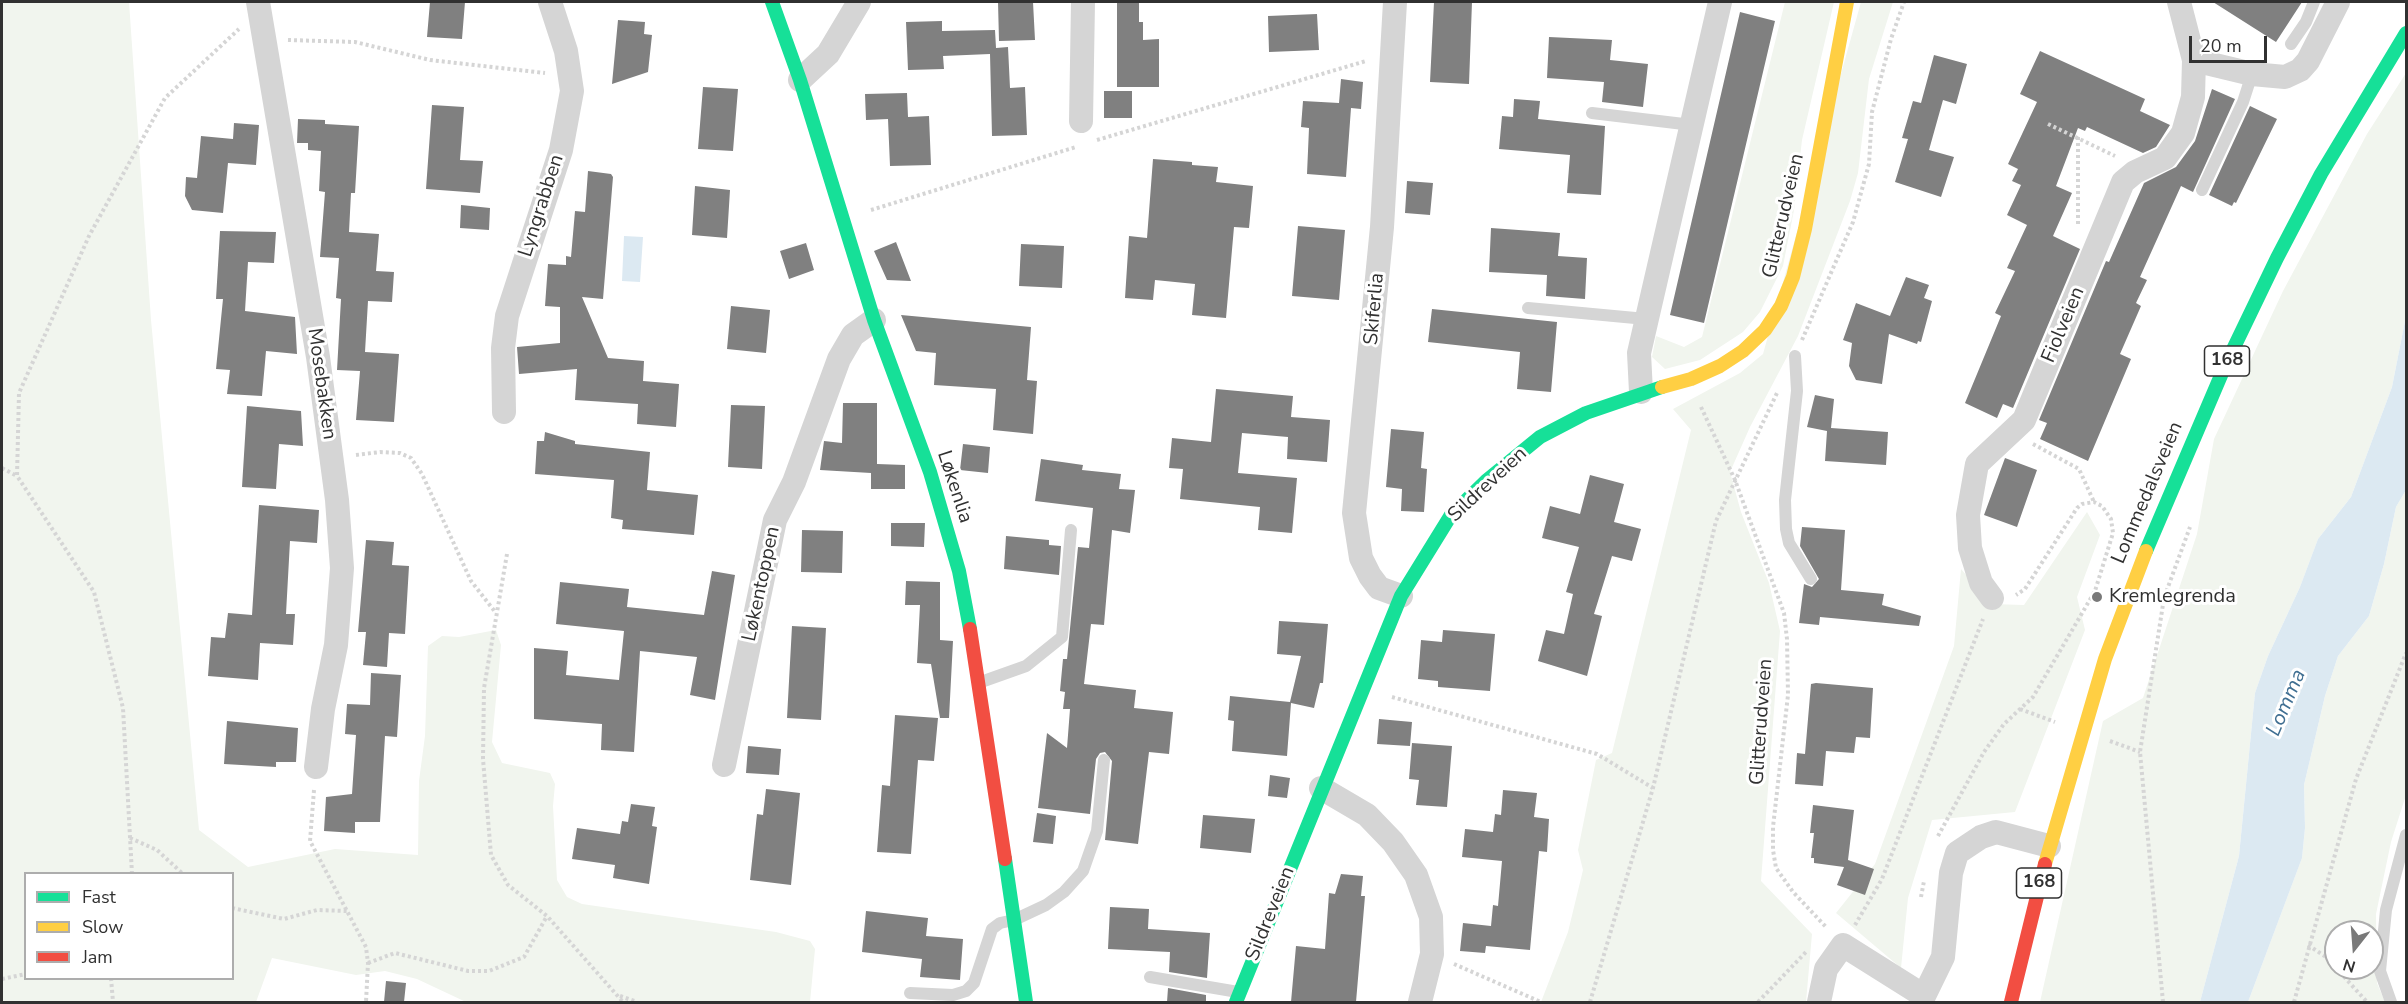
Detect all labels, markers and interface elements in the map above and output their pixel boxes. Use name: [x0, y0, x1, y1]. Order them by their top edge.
scale bar: [2192, 24, 2270, 62]
text: 20 m: [2200, 34, 2242, 58]
street label: Lyngrabben: [514, 152, 570, 260]
street label: Glitterudveien: [1758, 152, 1810, 280]
street label: Skiferlia: [1360, 272, 1390, 346]
street label: Fiolveien: [2037, 284, 2091, 366]
street label: Mosebakken: [301, 327, 341, 441]
road number: 168: [2204, 346, 2250, 376]
street label: Lommedalsveien: [2107, 418, 2189, 568]
street label: Sildreveien: [1443, 442, 1533, 528]
street label: Løkenlia: [931, 448, 977, 526]
street label: Løkentoppen: [738, 524, 786, 644]
place label: Kremlegrenda: [2109, 585, 2236, 609]
marker: Kremlegrenda: [2090, 590, 2104, 604]
street label: Glitterudveien: [1746, 658, 1778, 786]
water label: Lomma: [2262, 666, 2312, 740]
street label: Sildreveien: [1241, 863, 1301, 965]
road number: 168: [2016, 868, 2062, 898]
legend: [24, 872, 234, 980]
text: Fast: [82, 885, 116, 909]
text: Slow: [82, 915, 123, 939]
north arrow: [2324, 920, 2384, 980]
text: Jam: [82, 945, 113, 969]
text: N: [2340, 953, 2358, 978]

